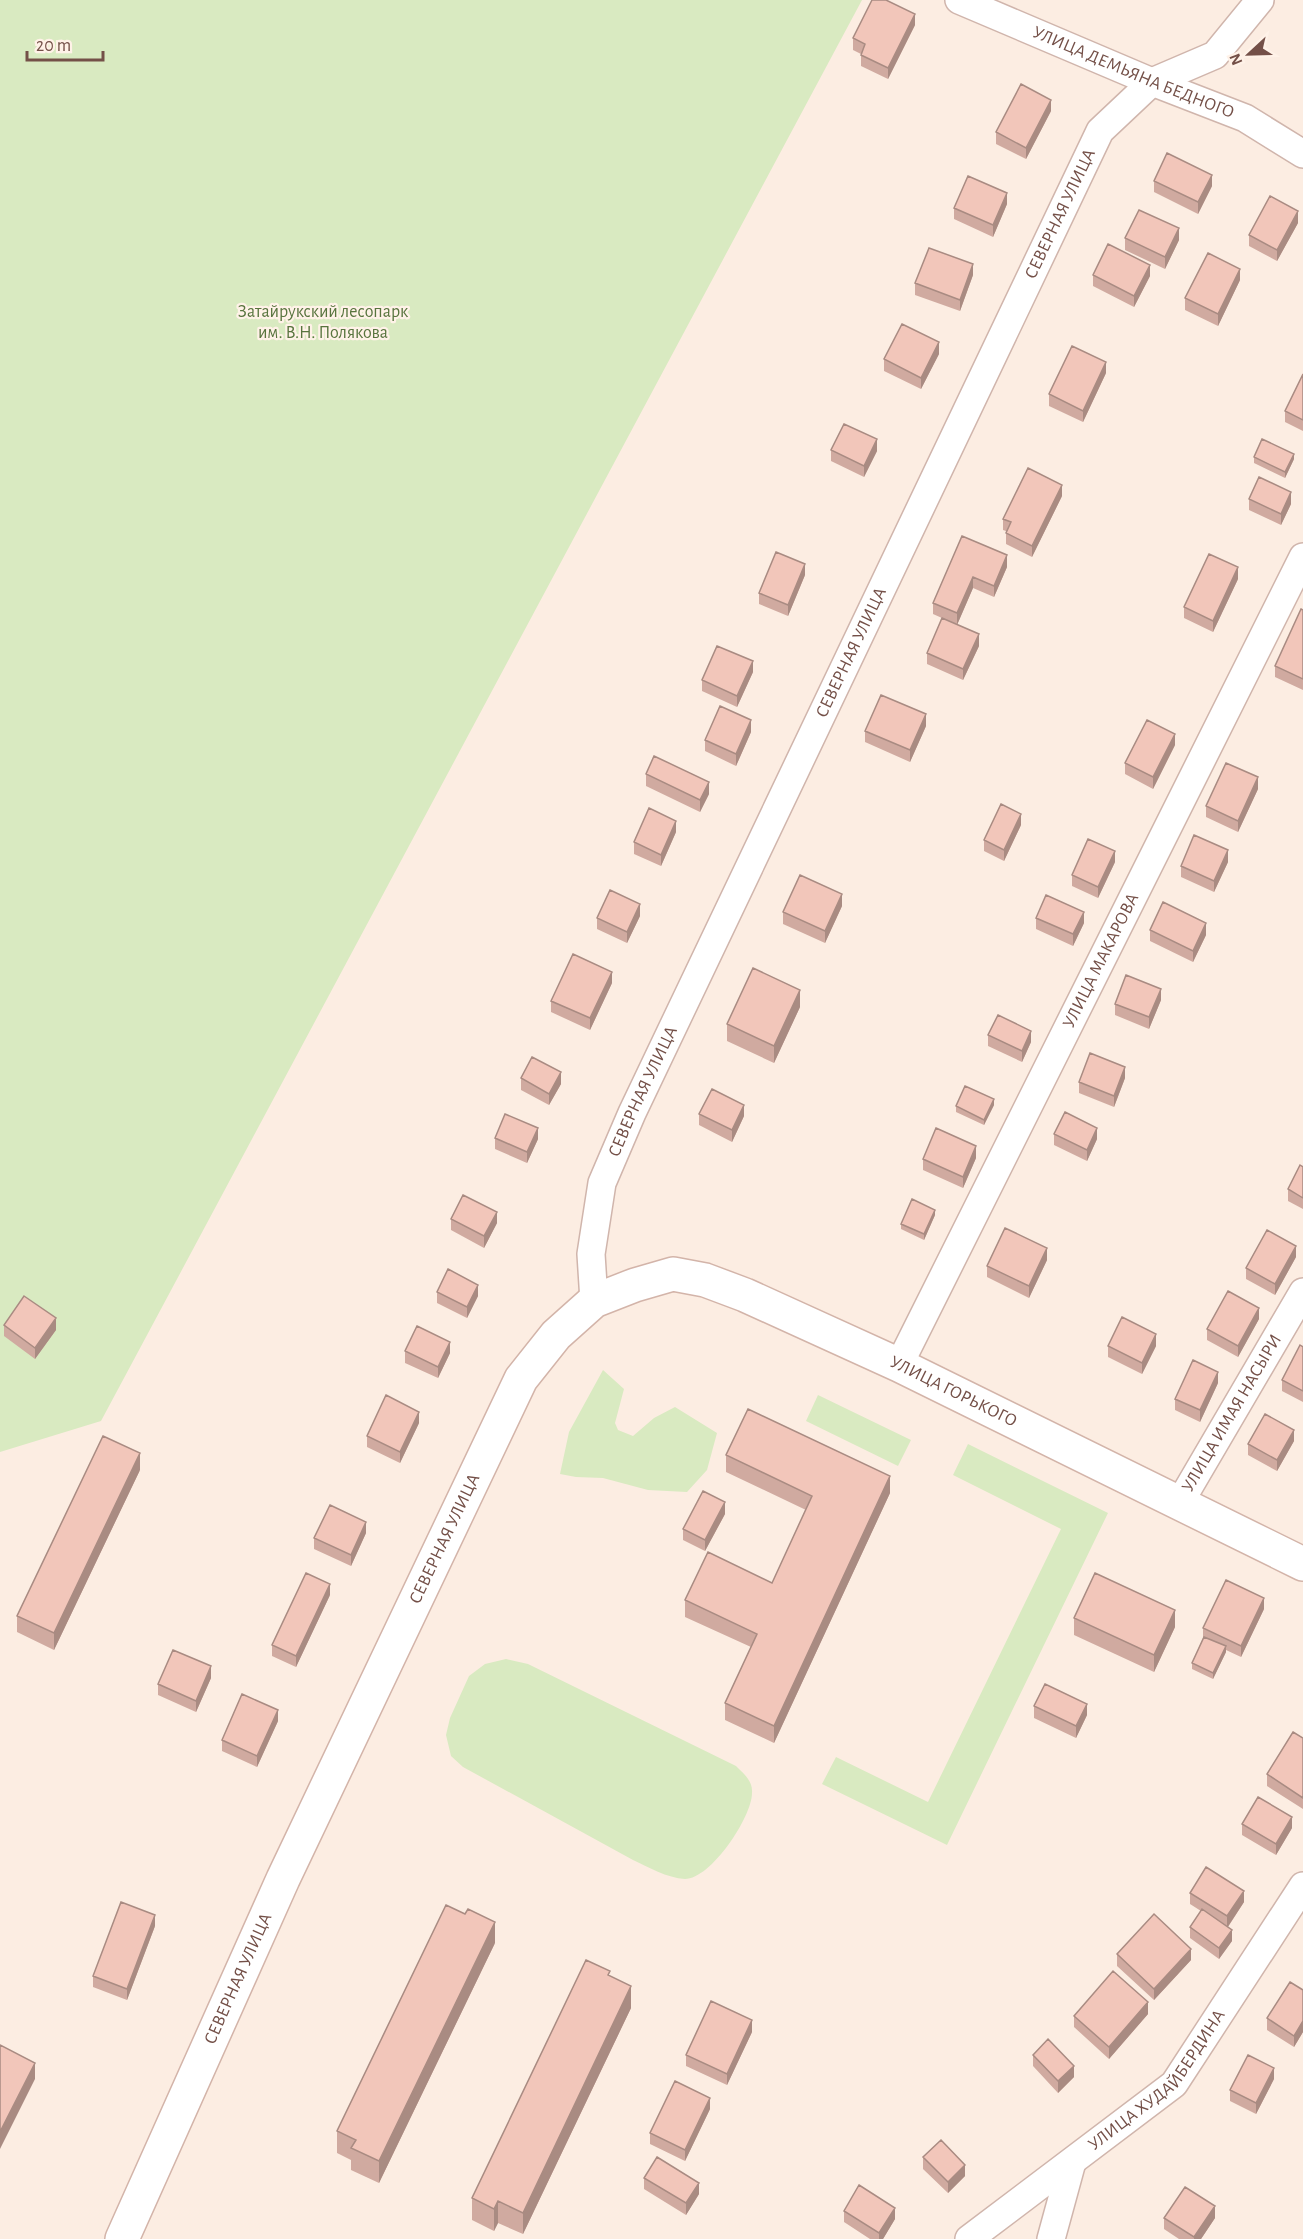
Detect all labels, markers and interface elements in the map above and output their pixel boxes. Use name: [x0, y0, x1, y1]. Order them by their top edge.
street label: УЛИЦА ДЕМЬЯНА БЕДНОГО: [1030, 23, 1237, 122]
scale bar: [27, 24, 104, 62]
north arrow: [1219, 24, 1279, 84]
text: 20 m: [36, 37, 71, 55]
text: N: [1227, 51, 1246, 67]
street label: СЕВЕРНАЯ УЛИЦА: [1022, 146, 1099, 282]
park label: Затайрукский лесопарк им. В.Н. Полякова: [238, 303, 409, 342]
street label: СЕВЕРНАЯ УЛИЦА: [813, 585, 890, 720]
street label: УЛИЦА МАКАРОВА: [1060, 890, 1142, 1031]
street label: СЕВЕРНАЯ УЛИЦА: [605, 1023, 681, 1160]
street label: УЛИЦА ИМАЯ НАСЫРИ: [1179, 1331, 1285, 1495]
street label: УЛИЦА ГОРЬКОГО: [887, 1353, 1020, 1431]
street label: СЕВЕРНАЯ УЛИЦА: [406, 1471, 484, 1607]
street label: СЕВЕРНАЯ УЛИЦА: [201, 1910, 276, 2047]
street label: УЛИЦА ХУДАЙБЕРДИНА: [1085, 2006, 1229, 2154]

